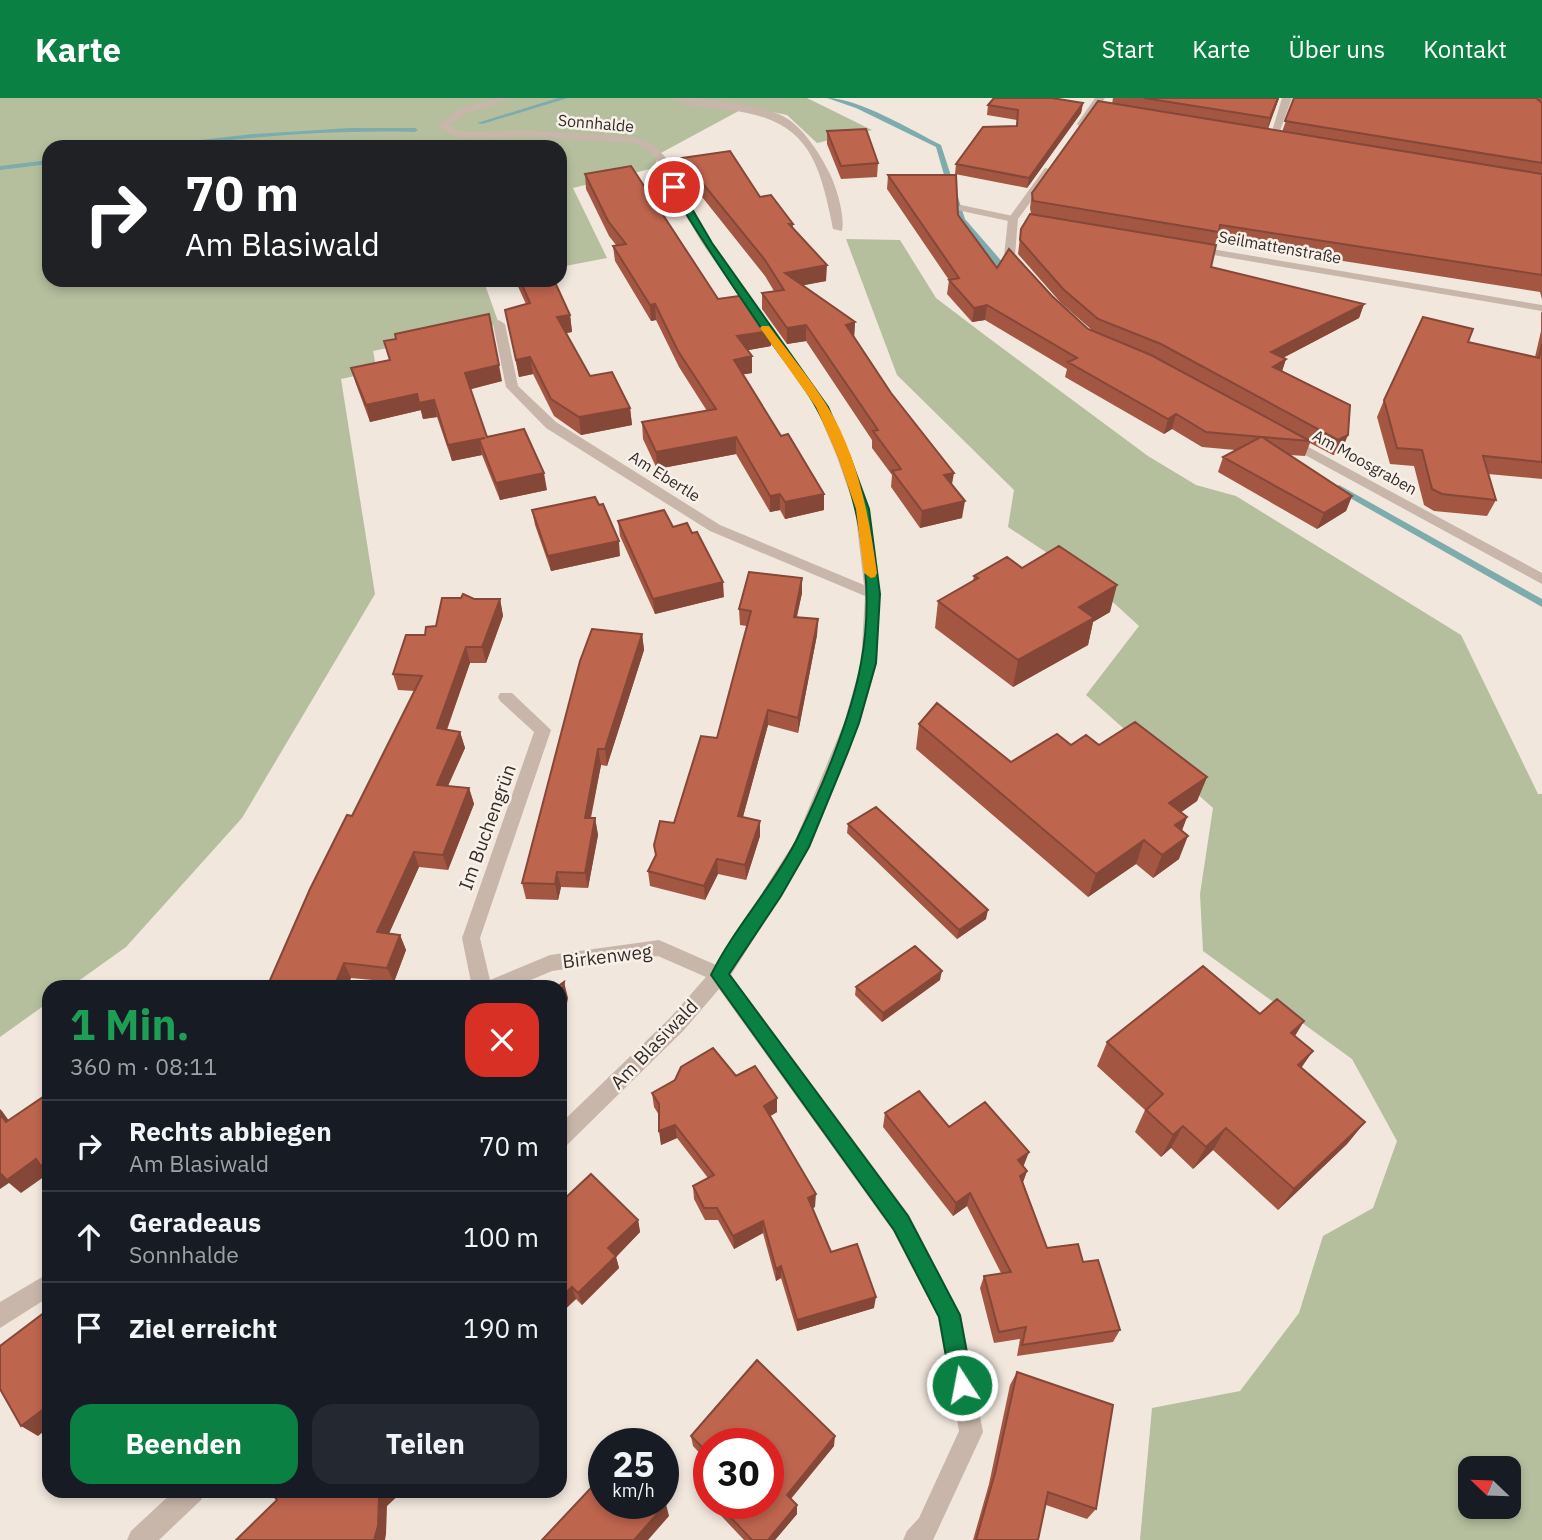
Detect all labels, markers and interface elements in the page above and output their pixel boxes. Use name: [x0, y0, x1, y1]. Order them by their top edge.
text: Karte: [35, 28, 121, 71]
text: Start: [1102, 33, 1154, 65]
text: Karte: [1192, 33, 1250, 65]
text: Über uns: [1288, 33, 1385, 65]
text: Kontakt: [1423, 33, 1507, 65]
street label: Sonnhalde: [557, 110, 635, 136]
pin: [644, 157, 704, 217]
text: 70 m: [185, 161, 299, 224]
icon: right: [70, 168, 161, 259]
icon: arrive: [655, 168, 693, 206]
text: Am Blasiwald: [185, 223, 380, 265]
street label: Seilmattenstraße: [1217, 226, 1343, 268]
street label: Am Moosgraben: [1309, 425, 1421, 499]
street label: Am Ebertle: [626, 446, 704, 506]
street label: Im Buchengrün: [453, 761, 521, 893]
street label: Birkenweg: [561, 939, 653, 973]
street label: Am Blasiwald: [605, 994, 703, 1094]
text: 1 Min.: [70, 997, 190, 1052]
button: close: [465, 1003, 539, 1077]
text: 360 m · 08:11: [70, 1051, 217, 1081]
text: Rechts abbiegen: [129, 1114, 332, 1148]
icon: right: [70, 1127, 108, 1165]
text: 70 m: [479, 1129, 539, 1163]
text: Am Blasiwald: [129, 1148, 269, 1178]
text: Geradeaus: [129, 1205, 261, 1239]
icon: ahead: [70, 1218, 108, 1256]
text: 100 m: [463, 1220, 539, 1254]
text: Sonnhalde: [129, 1239, 239, 1269]
icon: arrive: [70, 1309, 108, 1347]
text: Ziel erreicht: [129, 1311, 277, 1345]
text: 190 m: [463, 1311, 539, 1345]
position arrow: [925, 1348, 999, 1422]
button: Beenden: [70, 1404, 298, 1484]
button: Teilen: [312, 1404, 539, 1484]
speed limit sign: 30: [693, 1428, 784, 1519]
text: 25: [612, 1441, 655, 1487]
north arrow: [1458, 1456, 1521, 1519]
map controls: [1458, 1456, 1521, 1519]
text: km/h: [612, 1479, 655, 1502]

